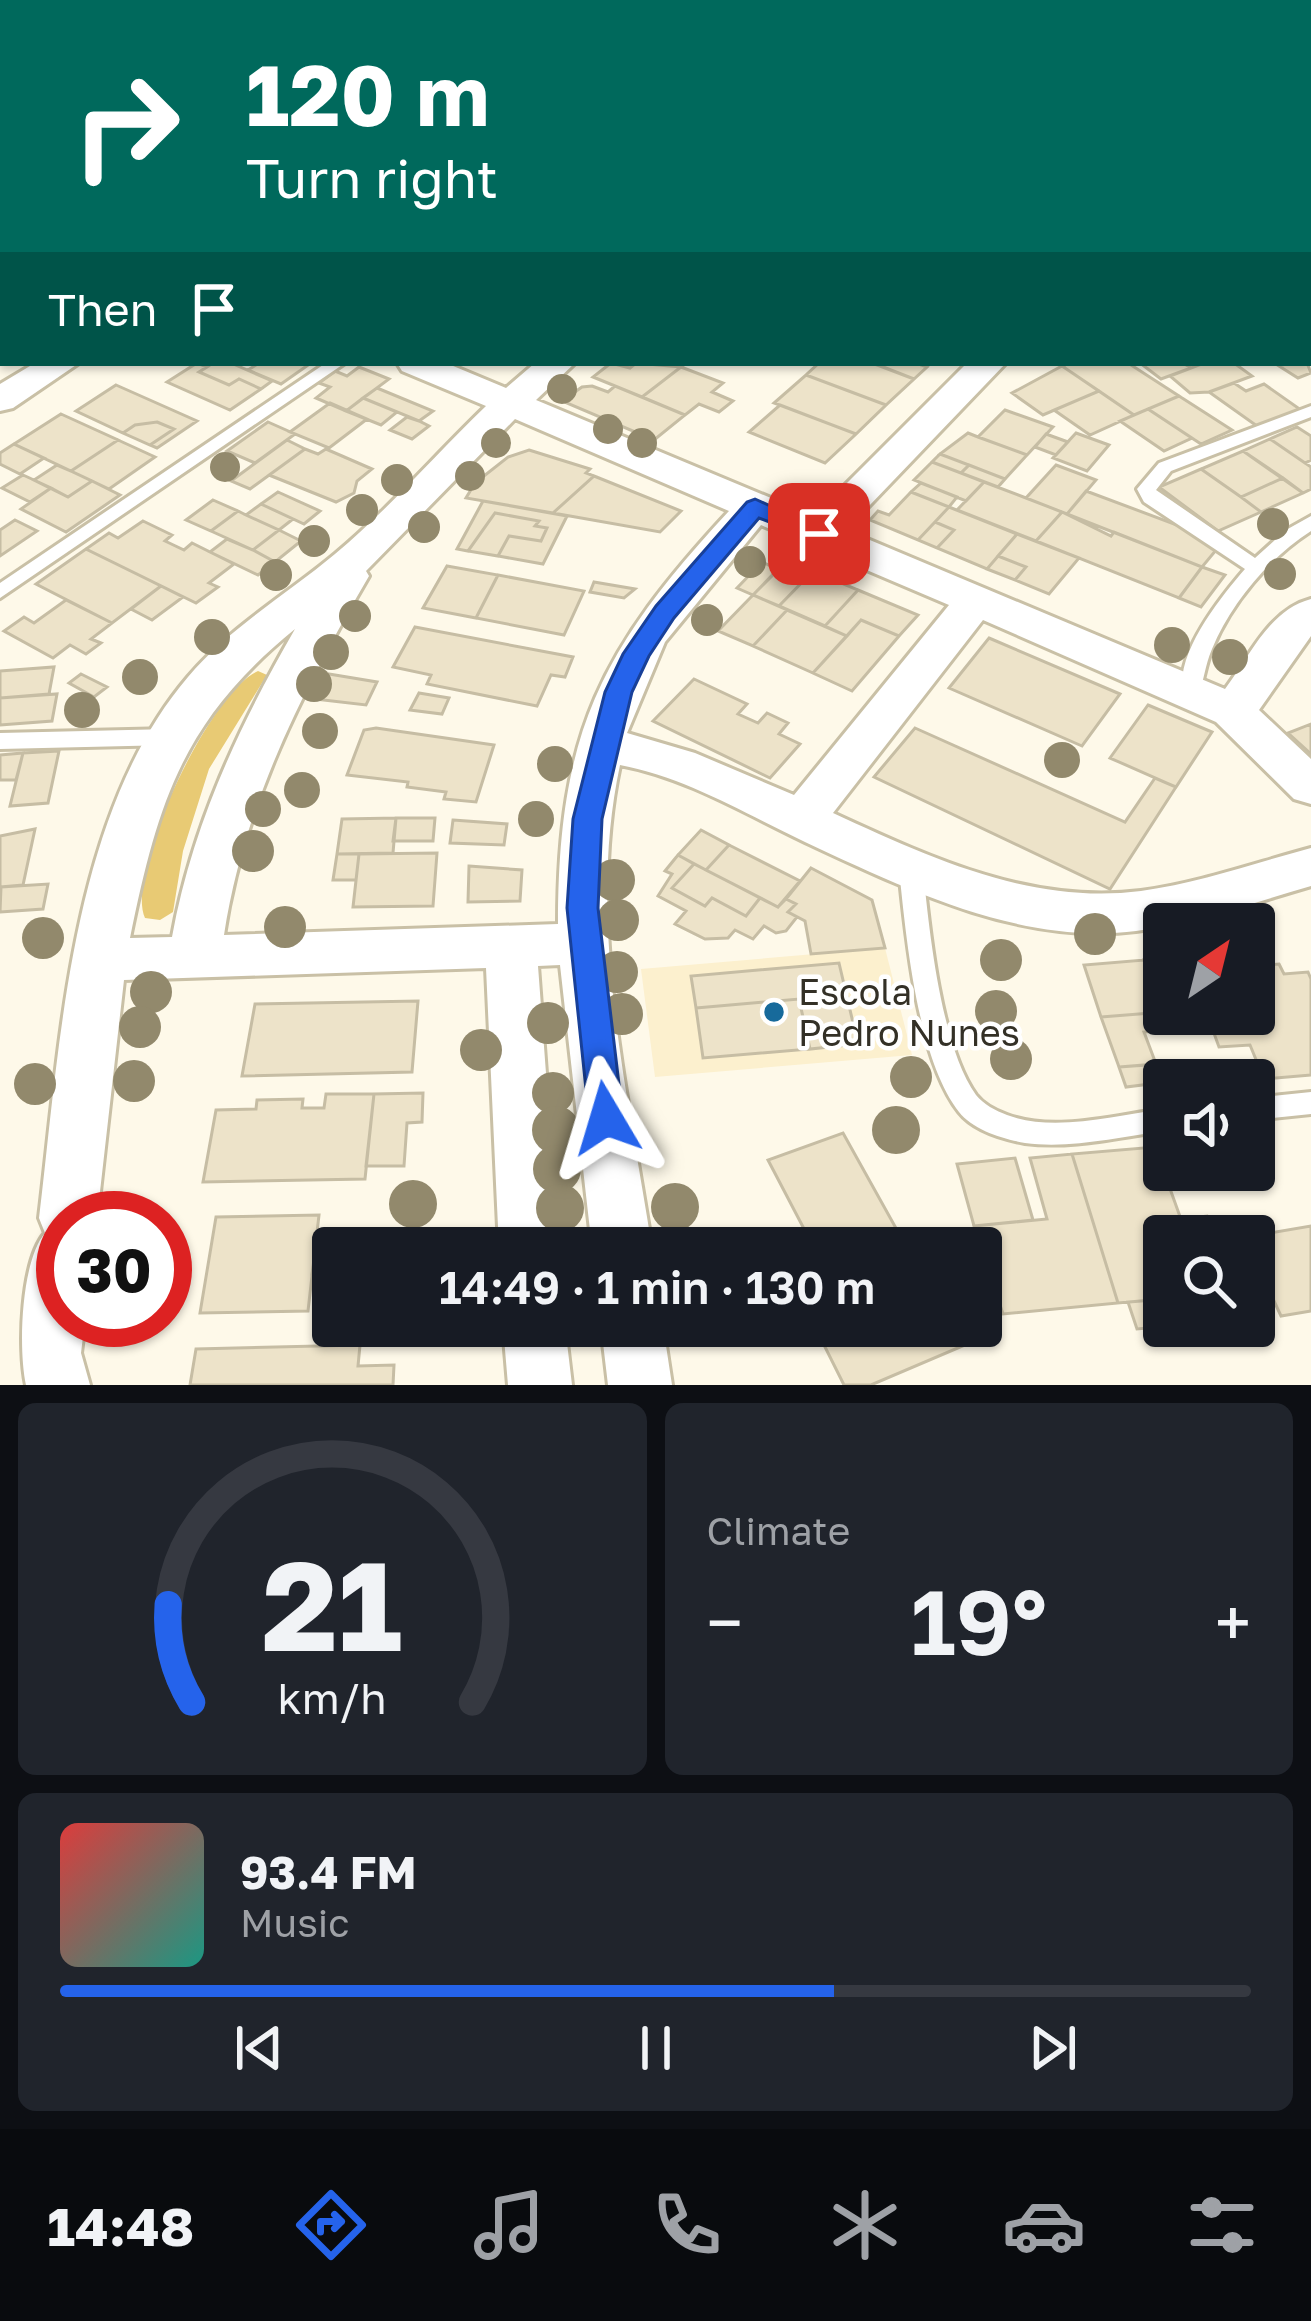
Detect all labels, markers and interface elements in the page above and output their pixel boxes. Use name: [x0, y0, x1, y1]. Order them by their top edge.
text: 120 m: [246, 44, 490, 144]
icon: right: [48, 48, 204, 204]
text: Turn right: [246, 145, 498, 210]
icon: arrive: [181, 276, 247, 342]
text: Then: [48, 282, 157, 336]
pin: [768, 483, 870, 585]
icon: arrive: [786, 501, 852, 567]
north arrow: [1143, 903, 1275, 1035]
map controls: [1143, 903, 1275, 1347]
place label: Escola Pedro Nunes: [798, 970, 1020, 1054]
marker: Escola Pedro Nunes: [761, 999, 787, 1025]
position arrow: [543, 1055, 669, 1181]
button: sound: [1143, 1059, 1275, 1191]
speed limit sign: 30: [36, 1191, 192, 1347]
button: search: [1143, 1215, 1275, 1347]
text: 14:49 · 1 min · 130 m: [439, 1260, 875, 1314]
text: Climate: [707, 1507, 850, 1554]
text: 21: [262, 1529, 402, 1678]
text: 19°: [910, 1567, 1047, 1675]
text: −: [707, 1582, 743, 1662]
text: +: [1215, 1582, 1251, 1662]
text: km/h: [278, 1672, 387, 1723]
text: 93.4 FM: [240, 1845, 417, 1899]
text: Music: [240, 1899, 350, 1946]
icon: previous: [226, 2015, 292, 2081]
icon: pause: [623, 2015, 689, 2081]
icon: next: [1020, 2015, 1086, 2081]
icon: directions: [289, 2183, 373, 2267]
icon: music: [467, 2183, 551, 2267]
icon: phone: [645, 2183, 729, 2267]
icon: climate: [823, 2183, 907, 2267]
icon: car: [1002, 2183, 1086, 2267]
icon: filters: [1180, 2183, 1264, 2267]
text: 14:48: [47, 2193, 194, 2258]

